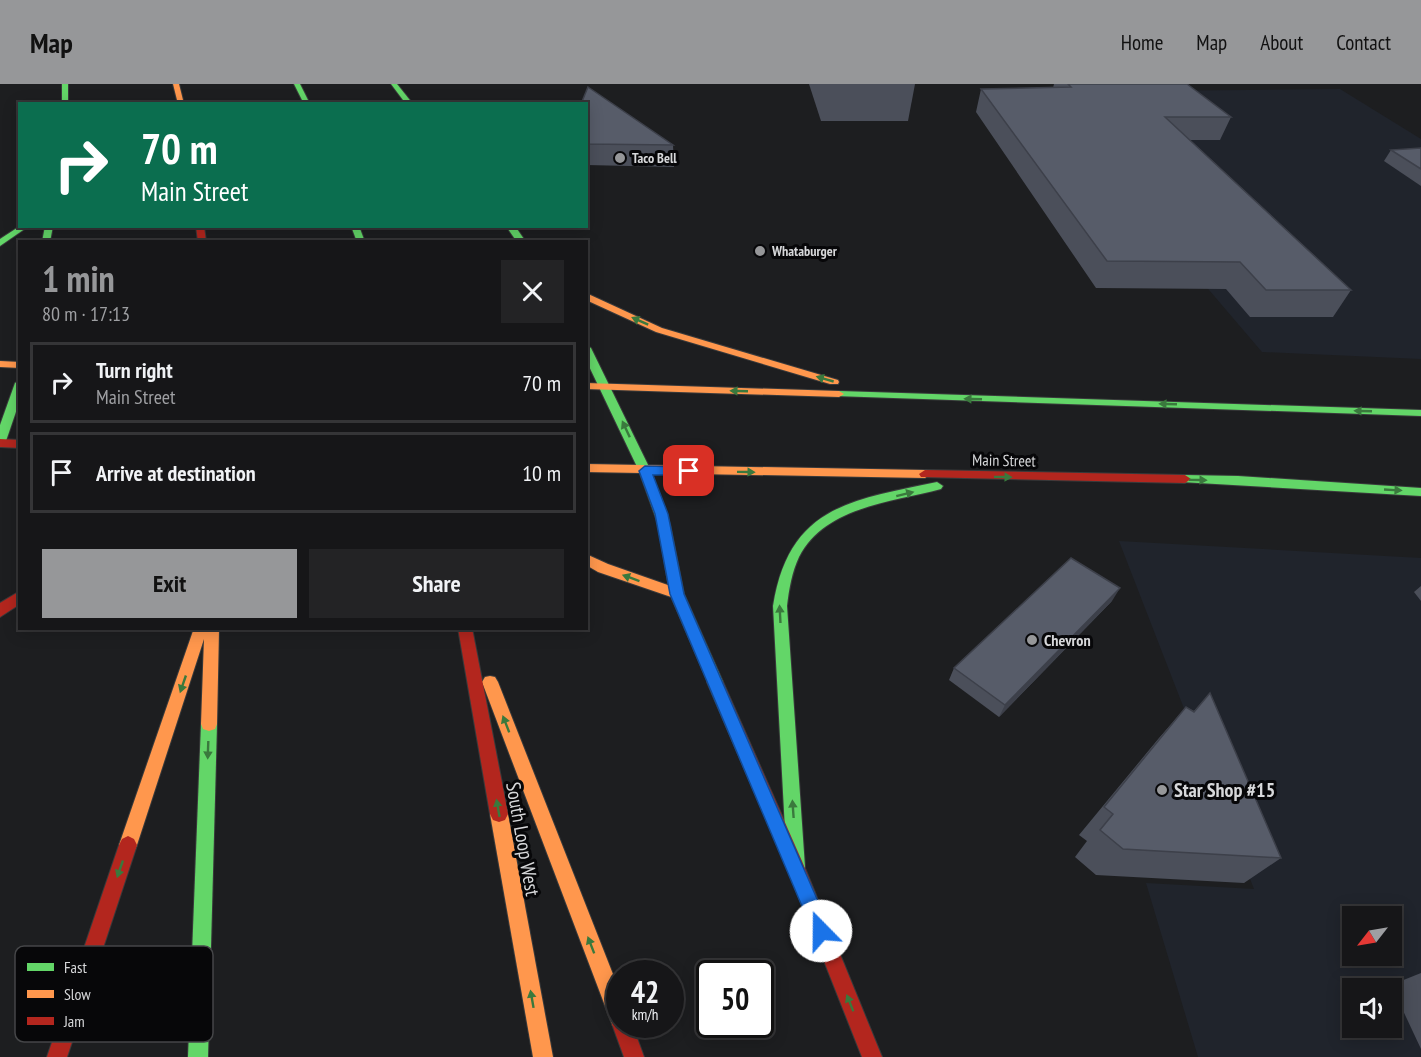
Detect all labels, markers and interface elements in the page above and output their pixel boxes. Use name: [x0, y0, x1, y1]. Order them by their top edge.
text: Map: [30, 24, 73, 61]
text: Home: [1121, 29, 1163, 56]
text: Map: [1196, 29, 1227, 56]
text: About: [1260, 29, 1303, 56]
text: Contact: [1336, 29, 1391, 56]
text: 70 m: [141, 121, 218, 176]
icon: right: [42, 126, 120, 204]
place label: Taco Bell: [632, 149, 677, 167]
marker: Taco Bell: [613, 151, 627, 165]
text: Main Street: [141, 174, 248, 208]
place label: Whataburger: [771, 242, 838, 260]
marker: Whataburger: [753, 244, 767, 258]
text: 1 min: [42, 255, 115, 302]
button: close: [501, 260, 564, 323]
text: 80 m · 17:13: [42, 301, 130, 327]
one-way arrow: [630, 316, 648, 326]
text: Turn right: [96, 356, 173, 384]
icon: right: [45, 366, 78, 399]
text: 70 m: [522, 369, 561, 397]
one-way arrow: [816, 374, 835, 384]
text: Main Street: [96, 384, 176, 410]
one-way arrow: [730, 386, 749, 396]
one-way arrow: [963, 394, 982, 403]
one-way arrow: [1158, 400, 1177, 409]
one-way arrow: [1353, 406, 1372, 415]
one-way arrow: [621, 419, 631, 437]
pin: [663, 445, 714, 496]
street label: Main Street: [972, 449, 1037, 471]
icon: arrive: [672, 454, 705, 487]
icon: arrive: [45, 456, 78, 489]
text: Arrive at destination: [96, 459, 256, 487]
text: 10 m: [522, 459, 561, 487]
one-way arrow: [736, 467, 755, 476]
one-way arrow: [994, 472, 1013, 482]
one-way arrow: [1189, 475, 1208, 484]
one-way arrow: [1384, 486, 1403, 495]
one-way arrow: [896, 489, 915, 499]
button: Exit: [42, 549, 297, 618]
button: Share: [309, 549, 564, 618]
one-way arrow: [622, 572, 640, 582]
one-way arrow: [776, 605, 785, 624]
place label: Chevron: [1044, 630, 1091, 650]
marker: Chevron: [1025, 633, 1039, 647]
one-way arrow: [177, 675, 187, 693]
one-way arrow: [500, 714, 510, 732]
one-way arrow: [203, 740, 212, 759]
place label: Star Shop #15: [1174, 777, 1275, 803]
street label: South Loop West: [500, 780, 546, 898]
marker: Star Shop #15: [1155, 783, 1169, 797]
one-way arrow: [493, 798, 502, 817]
one-way arrow: [788, 800, 797, 819]
one-way arrow: [115, 860, 125, 878]
position arrow: [789, 899, 853, 963]
north arrow: [1342, 906, 1402, 966]
map controls: [1342, 906, 1402, 1038]
one-way arrow: [586, 936, 595, 954]
legend: [15, 946, 213, 1042]
text: Fast: [64, 957, 87, 977]
speed limit sign: 50: [696, 960, 774, 1038]
text: 42: [631, 972, 659, 1011]
button: sound: [1342, 978, 1402, 1038]
text: Slow: [64, 984, 91, 1004]
one-way arrow: [528, 990, 537, 1009]
one-way arrow: [845, 993, 855, 1011]
text: km/h: [632, 1005, 658, 1024]
text: Jam: [63, 1011, 85, 1031]

